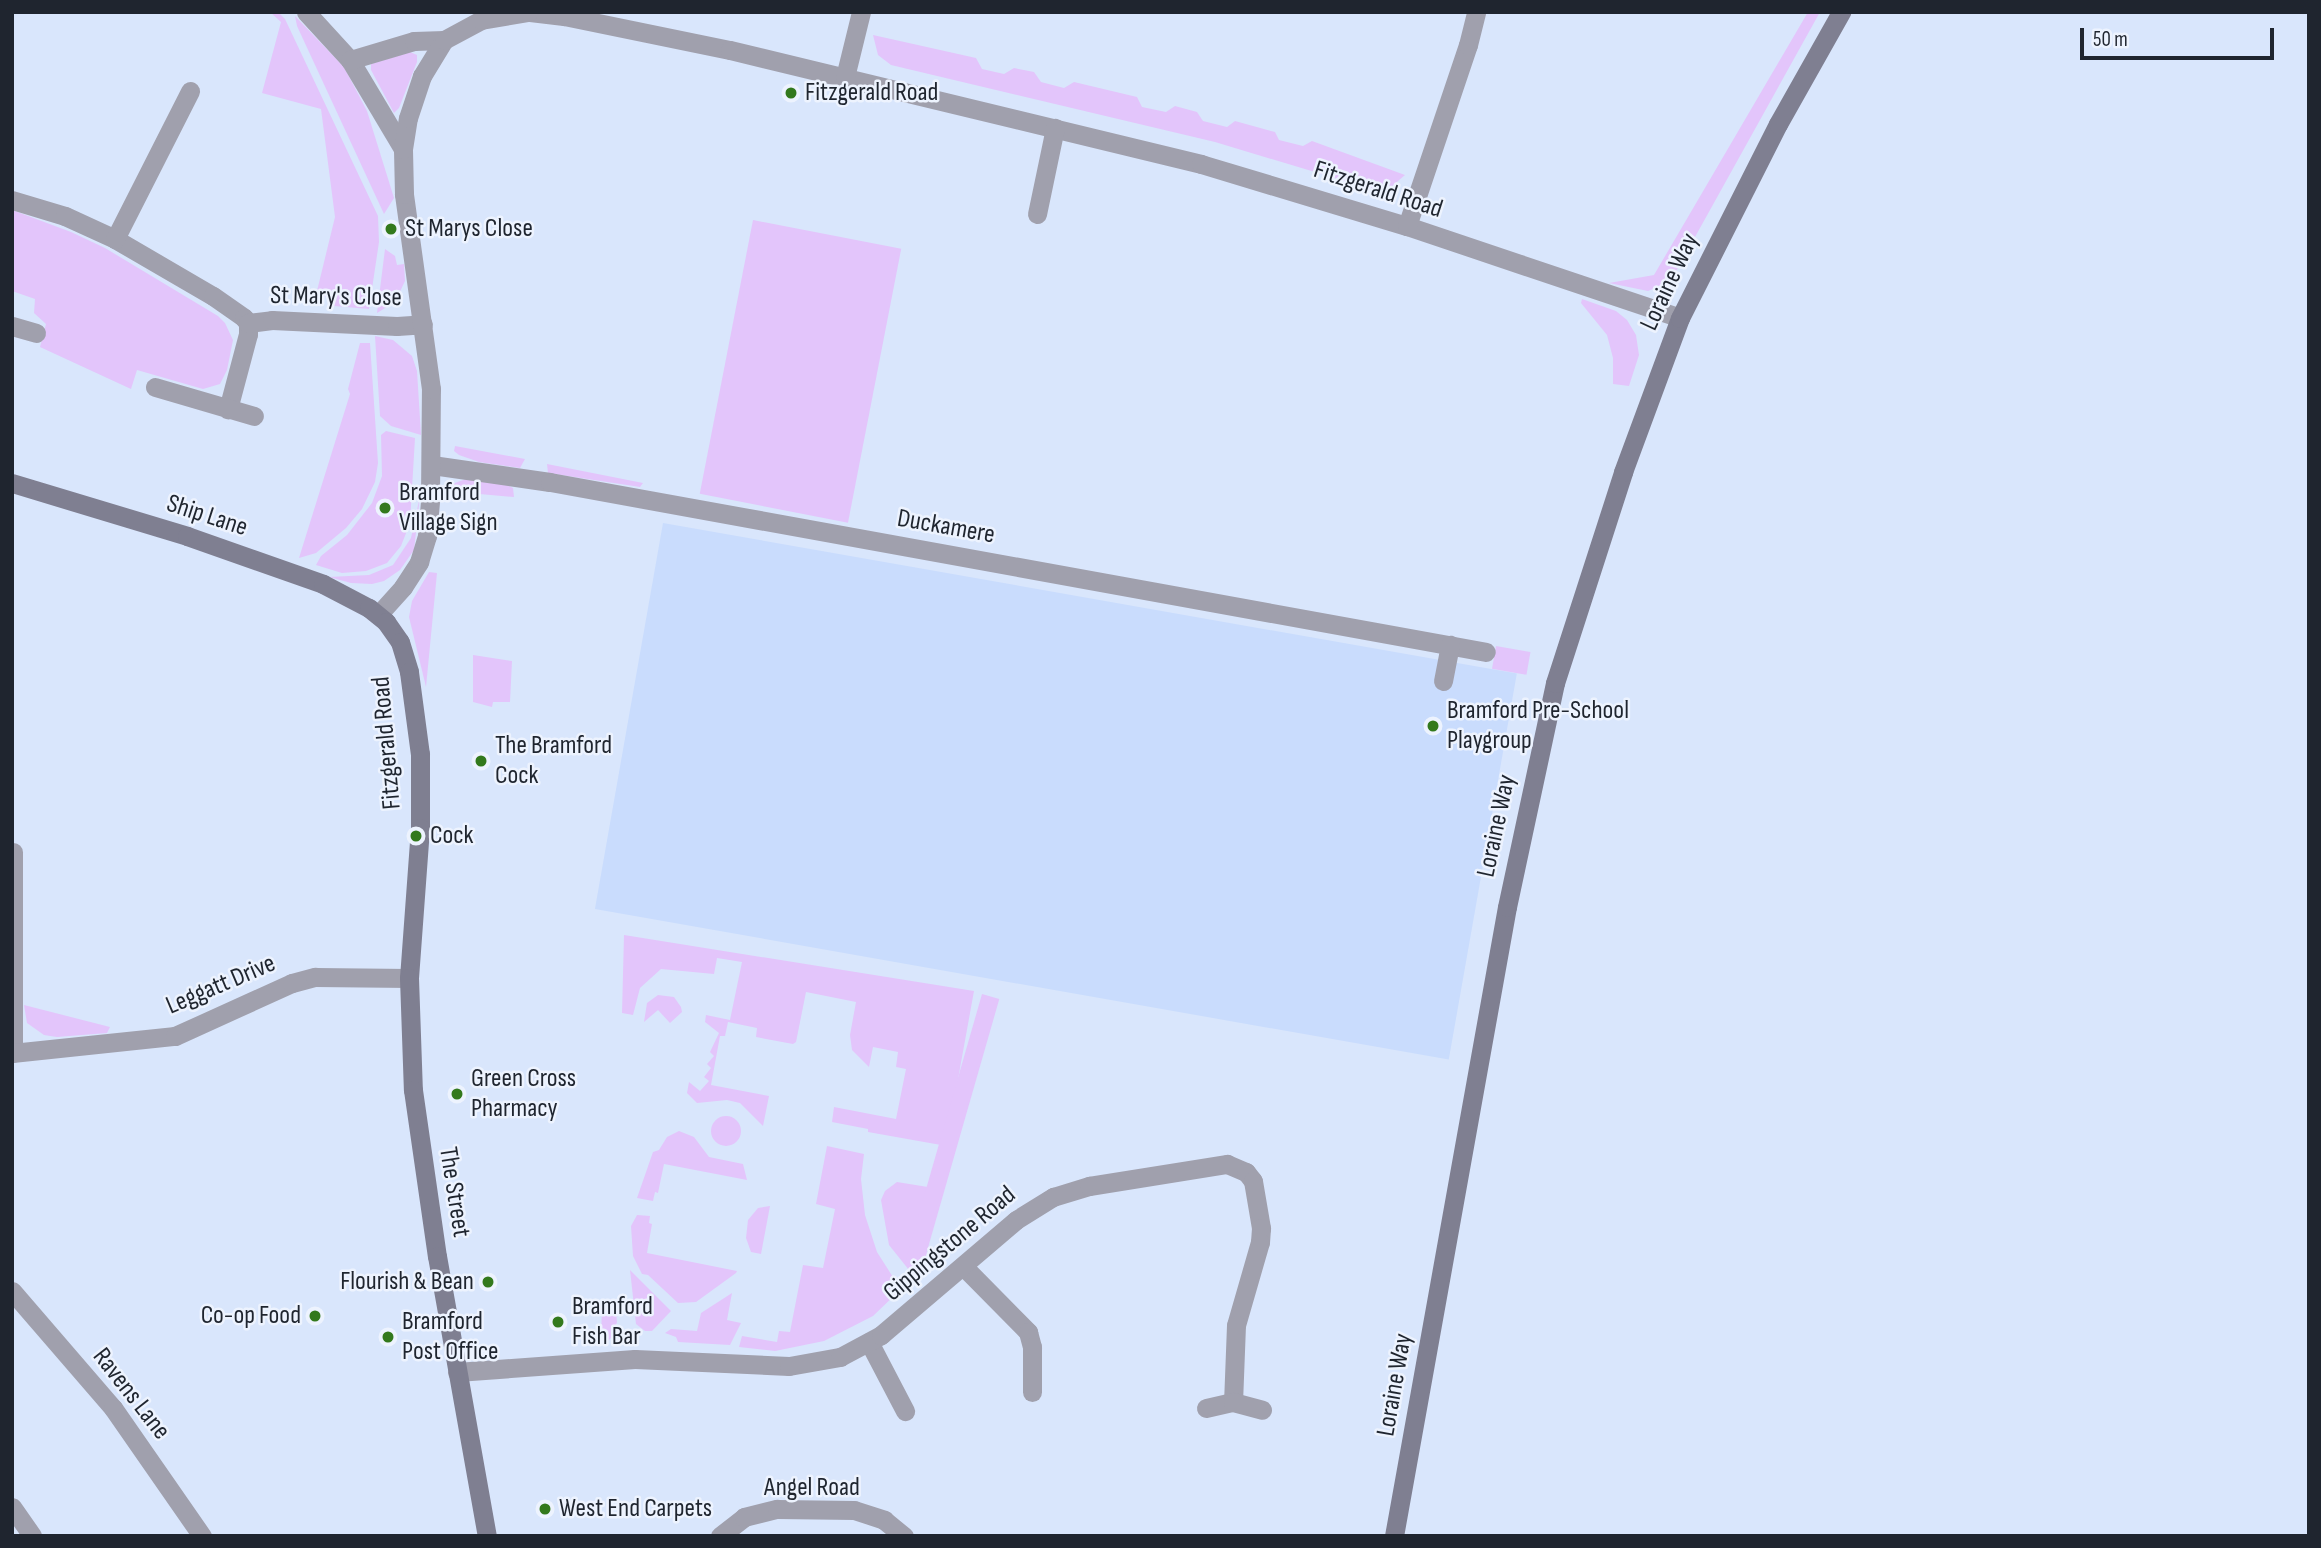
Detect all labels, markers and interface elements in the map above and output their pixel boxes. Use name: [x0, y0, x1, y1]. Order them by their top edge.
scale bar: [2083, 14, 2277, 58]
text: 50 m: [2093, 27, 2128, 52]
place label: Fitzgerald Road: [805, 77, 938, 109]
marker: Fitzgerald Road: [783, 85, 799, 101]
street label: Fitzgerald Road: [1310, 155, 1446, 225]
place label: St Marys Close: [405, 213, 533, 245]
marker: St Marys Close: [383, 221, 399, 237]
street label: Loraine Way: [1634, 228, 1706, 336]
street label: St Mary's Close: [270, 280, 402, 314]
place label: Bramford Village Sign: [399, 477, 498, 538]
street label: Ship Lane: [163, 488, 251, 544]
marker: Bramford Village Sign: [377, 500, 393, 516]
street label: Duckamere: [895, 503, 997, 551]
street label: Fitzgerald Road: [366, 675, 408, 811]
place label: Bramford Pre-School Playgroup: [1447, 695, 1629, 756]
marker: Bramford Pre-School Playgroup: [1425, 718, 1441, 734]
place label: The Bramford Cock: [495, 730, 612, 792]
marker: The Bramford Cock: [473, 753, 489, 769]
street label: Loraine Way: [1471, 772, 1523, 880]
place label: Cock: [430, 820, 473, 852]
marker: Cock: [408, 828, 424, 844]
street label: Leggatt Drive: [162, 948, 280, 1022]
place label: Green Cross Pharmacy: [471, 1063, 576, 1124]
marker: Green Cross Pharmacy: [449, 1086, 465, 1102]
street label: The Street: [431, 1145, 477, 1239]
street label: Gippingstone Road: [878, 1180, 1022, 1308]
place label: Flourish & Bean: [340, 1266, 474, 1298]
marker: Flourish & Bean: [480, 1274, 496, 1290]
place label: Bramford Fish Bar: [572, 1291, 653, 1352]
place label: Co-op Food: [201, 1300, 301, 1332]
place label: Bramford Post Office: [402, 1306, 498, 1368]
marker: Co-op Food: [307, 1308, 323, 1324]
marker: Bramford Fish Bar: [550, 1314, 566, 1330]
marker: Bramford Post Office: [380, 1329, 396, 1345]
street label: Loraine Way: [1371, 1331, 1419, 1439]
street label: Ravens Lane: [86, 1342, 176, 1446]
street label: Angel Road: [764, 1472, 860, 1504]
place label: West End Carpets: [559, 1493, 712, 1525]
marker: West End Carpets: [537, 1501, 553, 1517]

